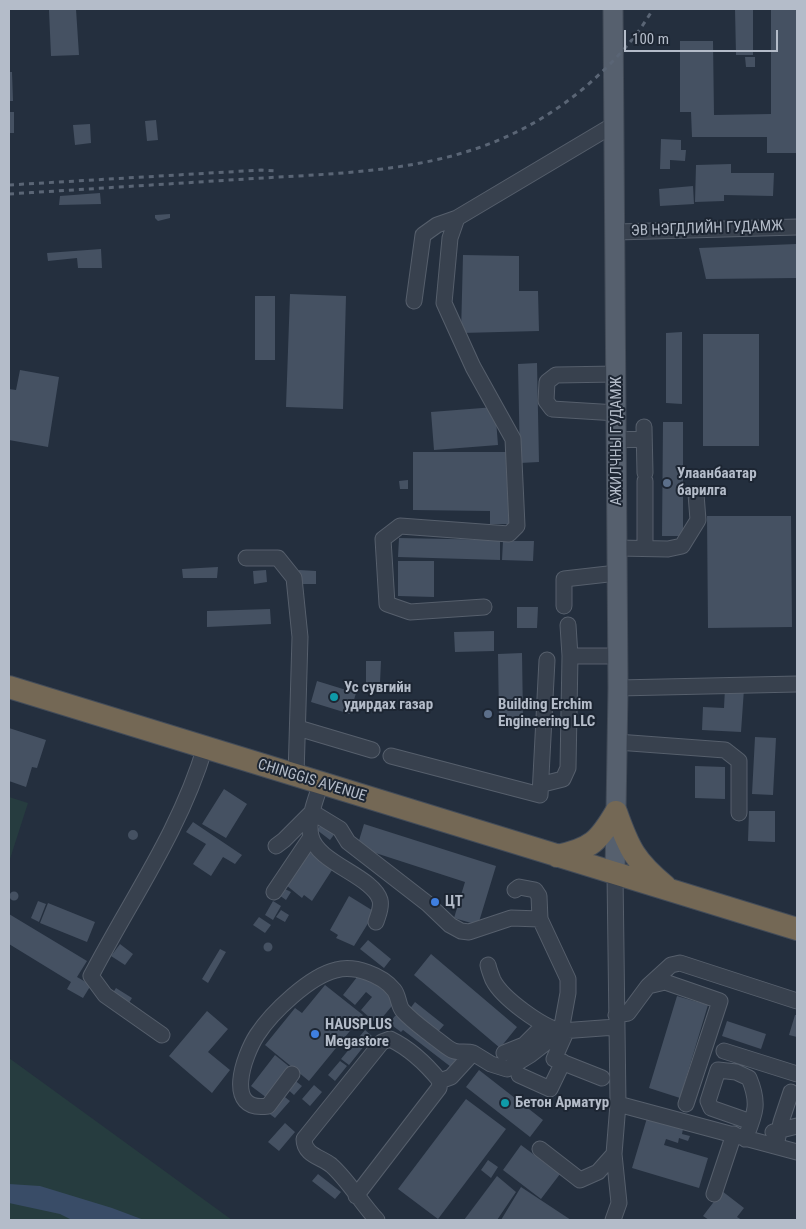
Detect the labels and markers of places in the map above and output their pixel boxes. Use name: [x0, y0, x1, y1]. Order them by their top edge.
place label: Улаанбаатар барилга: [677, 465, 757, 500]
marker: Улаанбаатар барилга: [661, 477, 673, 489]
place label: Ус сувгийн удирдах газар: [344, 679, 433, 714]
marker: Ус сувгийн удирдах газар: [328, 691, 340, 703]
place label: Building Erchim Engineering LLC: [498, 696, 595, 731]
marker: Building Erchim Engineering LLC: [482, 708, 494, 720]
place label: ЦТ: [445, 893, 463, 911]
marker: ЦТ: [429, 896, 441, 908]
place label: HAUSPLUS Megastore: [325, 1016, 392, 1051]
marker: HAUSPLUS Megastore: [309, 1028, 321, 1040]
place label: Бетон Арматур: [515, 1094, 609, 1112]
marker: Бетон Арматур: [499, 1097, 511, 1109]

